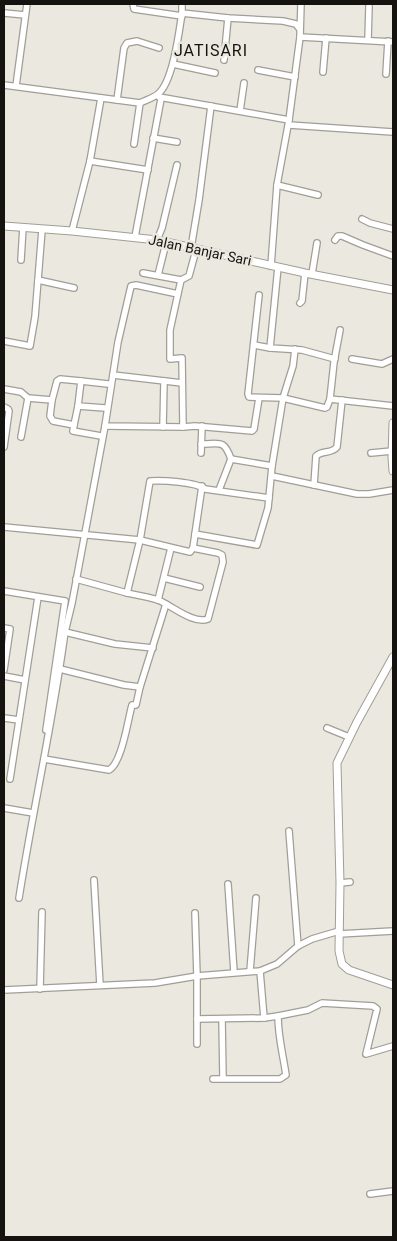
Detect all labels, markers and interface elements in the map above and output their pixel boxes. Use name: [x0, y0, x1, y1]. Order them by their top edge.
district label: JATISARI: [174, 41, 248, 60]
street label: Jalan Banjar Sari: [147, 231, 253, 269]

